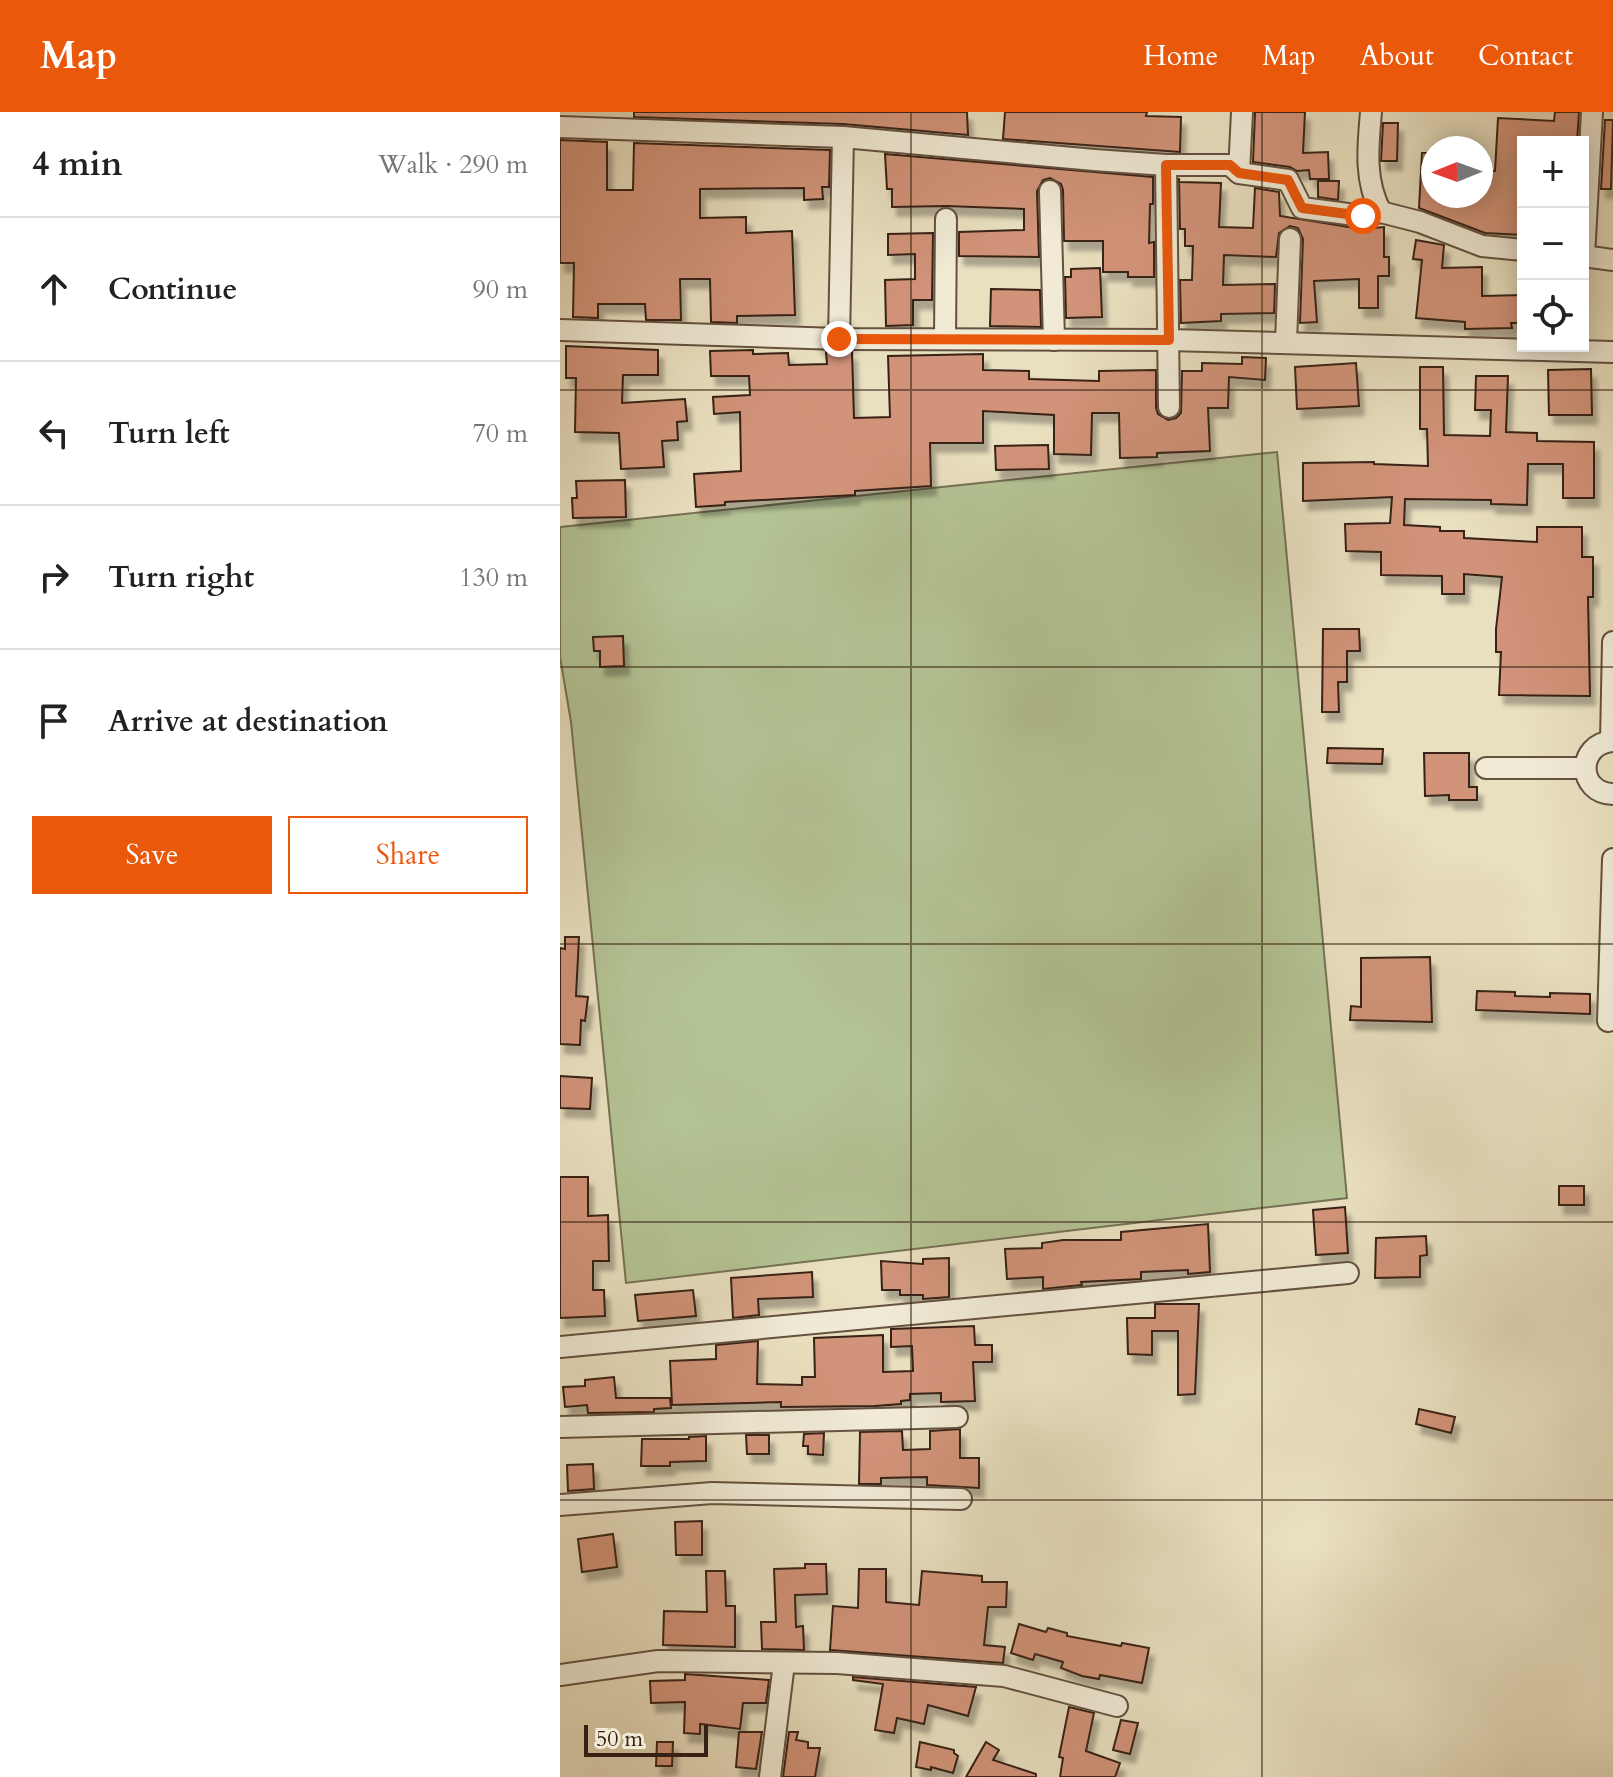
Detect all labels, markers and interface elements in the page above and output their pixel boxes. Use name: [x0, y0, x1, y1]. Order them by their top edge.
text: Map: [40, 30, 117, 82]
text: Home: [1143, 37, 1218, 75]
text: Map: [1262, 37, 1316, 75]
text: About: [1360, 37, 1434, 75]
text: Contact: [1478, 37, 1573, 75]
north arrow: [1421, 136, 1493, 208]
map controls: [1517, 136, 1589, 352]
button: +: [1517, 136, 1589, 208]
text: 4 min: [32, 141, 123, 187]
text: Walk · 290 m: [378, 147, 528, 182]
route start: [1345, 198, 1381, 234]
button: −: [1517, 208, 1589, 280]
icon: ahead: [32, 267, 76, 311]
text: Continue: [108, 269, 237, 310]
text: 90 m: [472, 272, 528, 307]
button: locate: [1517, 280, 1589, 352]
route end: [821, 321, 857, 357]
icon: left: [32, 411, 76, 455]
text: Turn left: [108, 413, 230, 454]
text: 70 m: [472, 416, 528, 451]
icon: right: [32, 555, 76, 599]
text: Turn right: [108, 557, 254, 598]
text: 130 m: [459, 560, 528, 595]
icon: arrive: [32, 699, 76, 743]
text: Arrive at destination: [108, 701, 388, 742]
button: Save: [32, 816, 272, 894]
button: Share: [288, 816, 528, 894]
scale bar: [584, 1721, 708, 1757]
text: 50 m: [596, 1724, 643, 1754]

